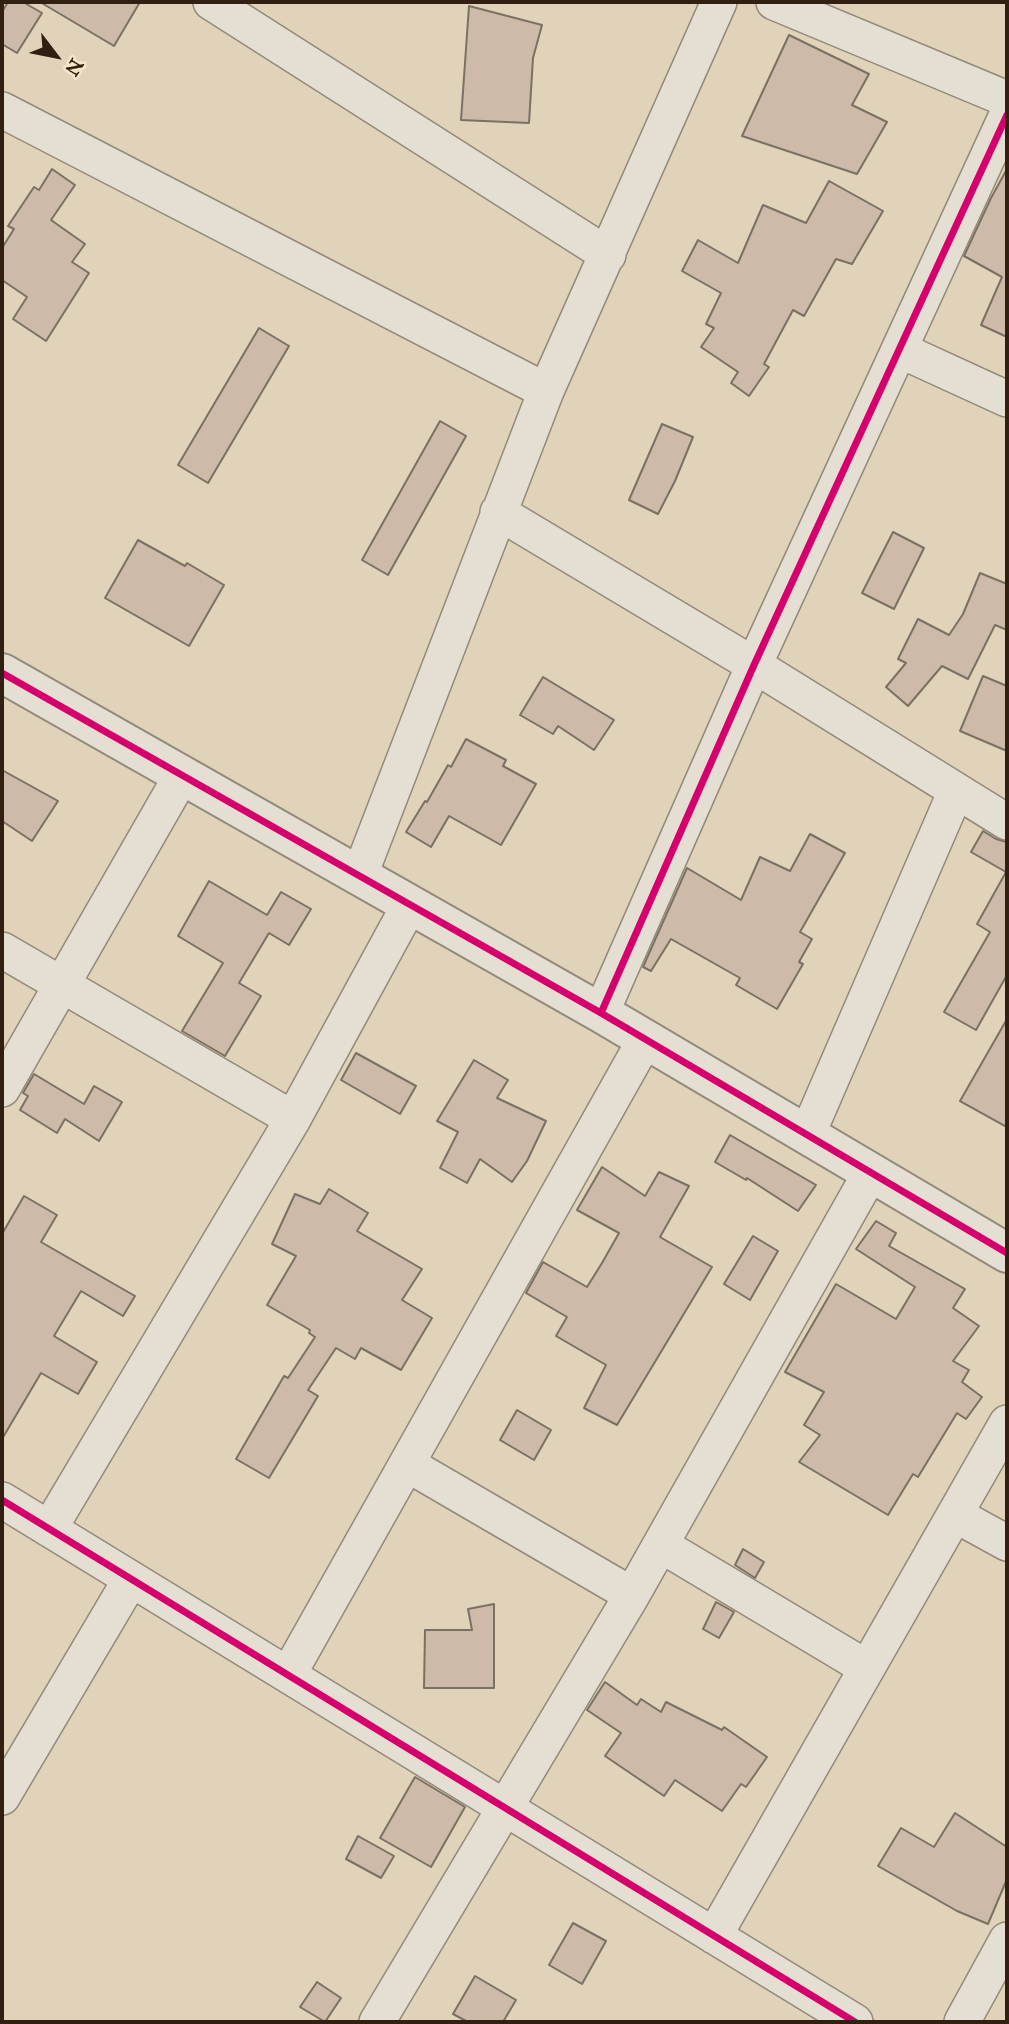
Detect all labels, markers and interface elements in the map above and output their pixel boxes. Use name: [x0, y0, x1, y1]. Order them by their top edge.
north arrow: [21, 21, 91, 91]
text: N: [60, 54, 88, 80]

